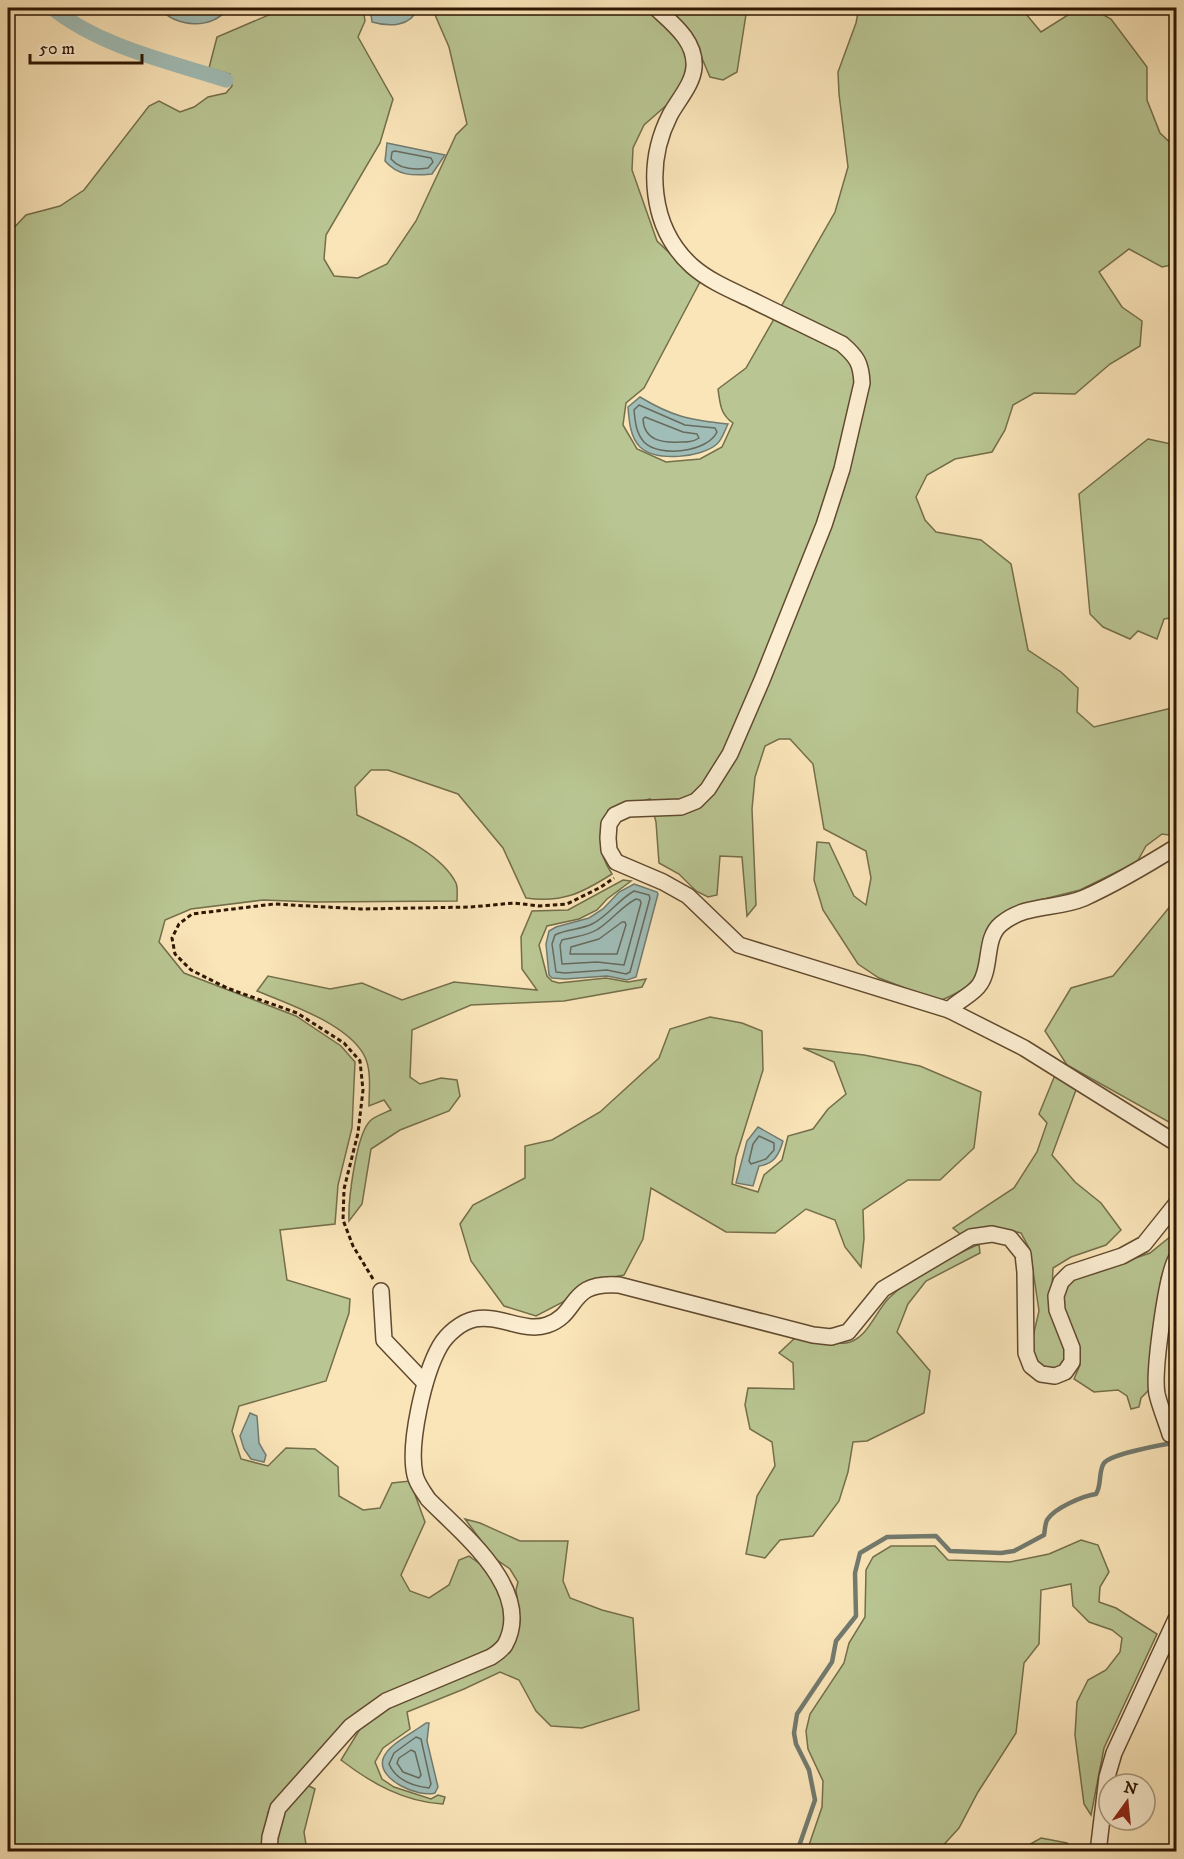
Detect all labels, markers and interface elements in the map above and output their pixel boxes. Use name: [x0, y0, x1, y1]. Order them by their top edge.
scale bar: [30, 27, 142, 65]
text: 50 m: [39, 38, 75, 60]
north arrow: [1097, 1772, 1157, 1832]
text: N: [1122, 1777, 1140, 1800]

